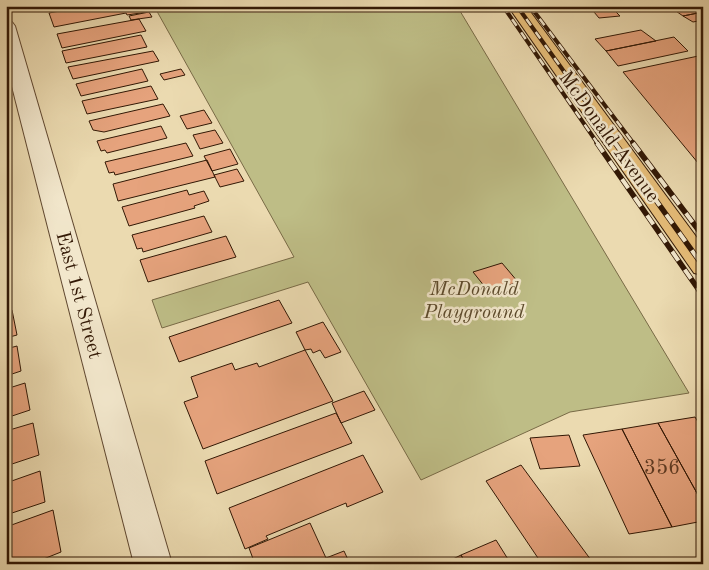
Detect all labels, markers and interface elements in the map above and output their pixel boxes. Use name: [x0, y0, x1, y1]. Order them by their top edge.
street label: McDonald Avenue: [554, 68, 663, 206]
street label: East 1st Street: [51, 230, 105, 361]
park label: McDonald Playground: [423, 280, 525, 323]
house number: 356: [644, 458, 680, 479]

